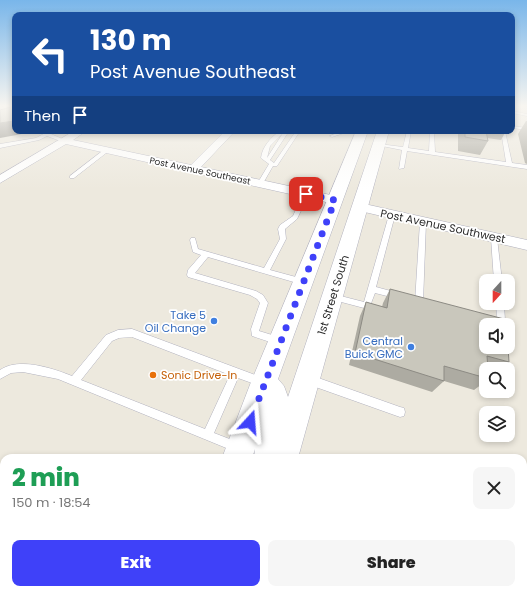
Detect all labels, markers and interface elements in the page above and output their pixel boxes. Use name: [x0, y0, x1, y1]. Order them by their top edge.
text: 130 m: [90, 21, 171, 60]
icon: left: [24, 28, 76, 80]
text: Post Avenue Southeast: [90, 59, 296, 84]
icon: arrive: [69, 104, 91, 126]
text: Then: [24, 105, 61, 126]
street label: Post Avenue Southeast: [148, 154, 252, 188]
pin: [289, 177, 323, 211]
icon: arrive: [295, 183, 317, 205]
street label: Post Avenue Southwest: [379, 205, 507, 247]
street label: 1st Street South: [313, 253, 353, 337]
north arrow: [479, 274, 515, 310]
map controls: [479, 274, 515, 442]
place label: Take 5 Oil Change: [145, 307, 206, 336]
marker: Take 5 Oil Change: [209, 316, 219, 326]
button: sound: [479, 318, 515, 354]
place label: Central Buick GMC: [345, 333, 403, 362]
marker: Central Buick GMC: [406, 342, 416, 352]
button: search: [479, 362, 515, 398]
place label: Sonic Drive-In: [161, 367, 237, 383]
marker: Sonic Drive-In: [148, 370, 158, 380]
position arrow: [229, 401, 271, 443]
button: layers: [479, 406, 515, 442]
text: 2 min: [12, 461, 80, 494]
button: close: [473, 467, 515, 509]
text: 150 m · 18:54: [12, 493, 91, 512]
button: Exit: [12, 540, 260, 586]
button: Share: [268, 540, 515, 586]

